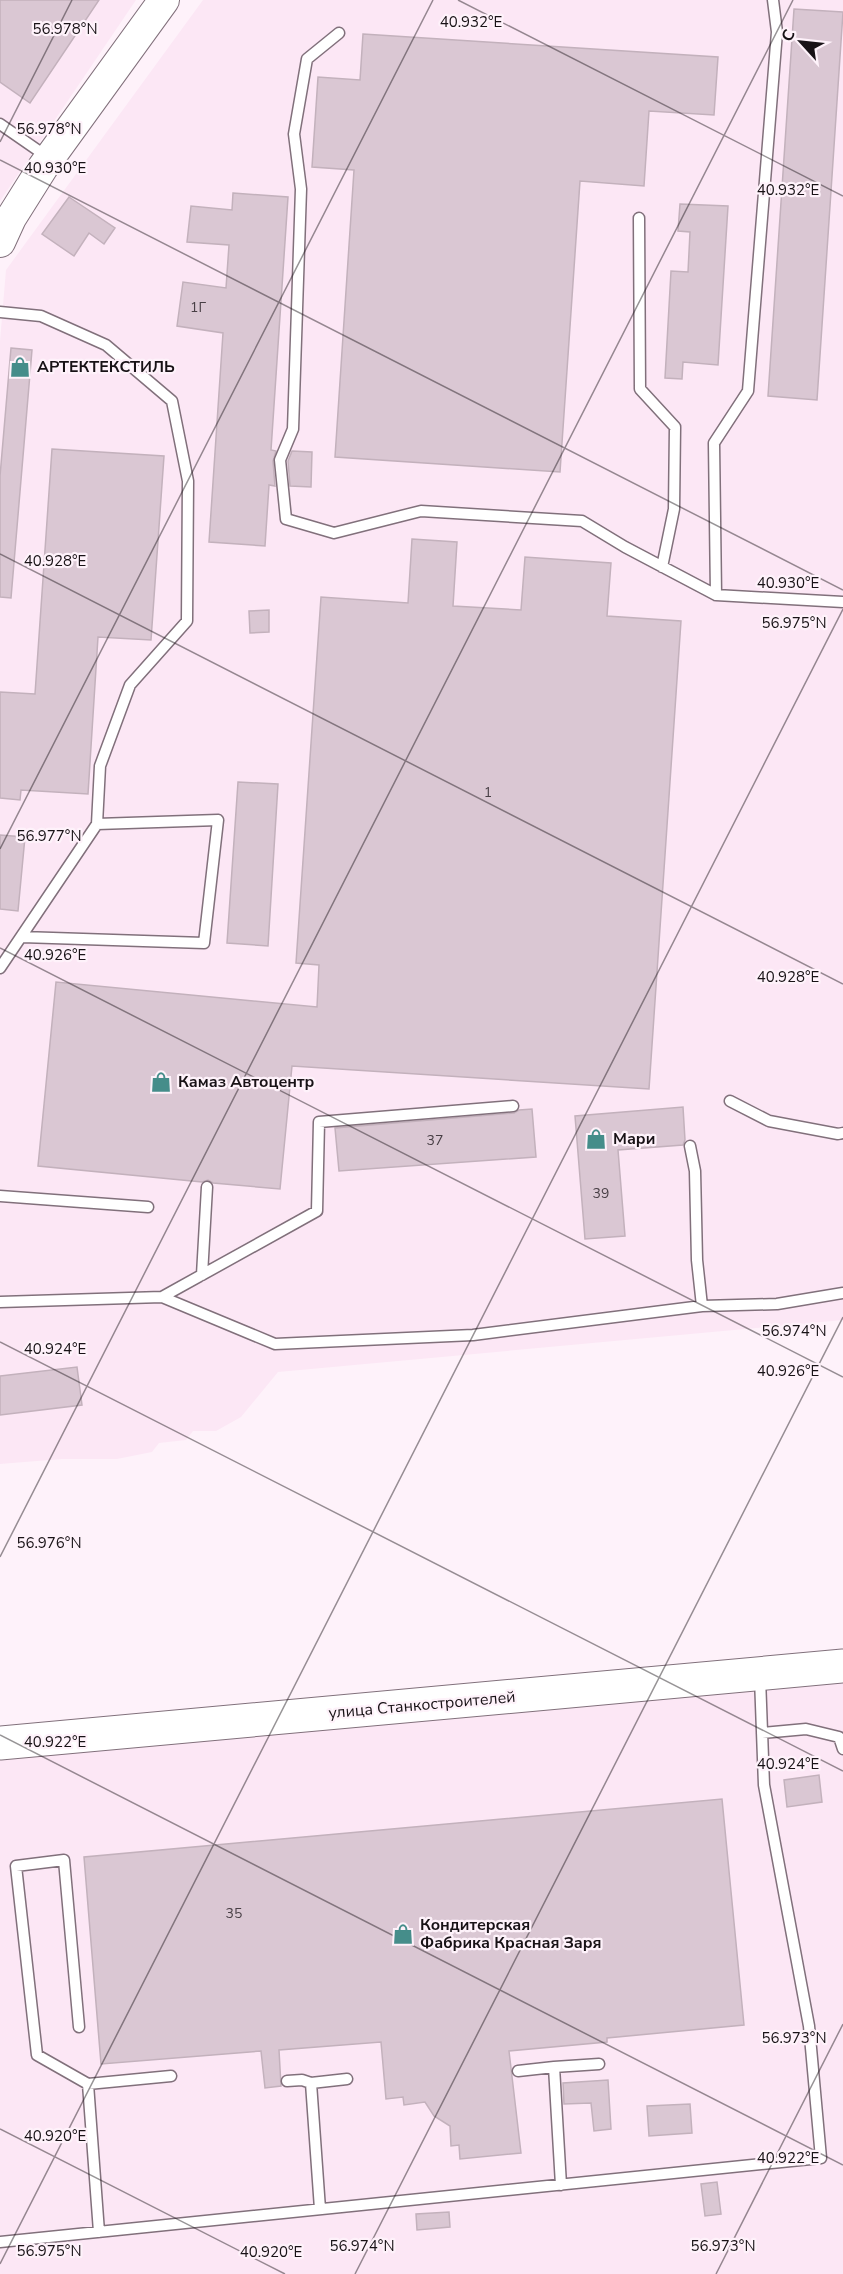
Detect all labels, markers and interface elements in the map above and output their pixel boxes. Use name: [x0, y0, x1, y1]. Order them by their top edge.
text: 40.932°E: [440, 12, 502, 32]
north arrow: [771, 12, 831, 72]
text: 56.978°N: [32, 19, 98, 39]
text: С: [776, 26, 801, 45]
text: 56.978°N: [16, 119, 82, 139]
text: 40.930°E: [24, 158, 86, 178]
text: 40.932°E: [757, 180, 819, 200]
house number: 1Г: [190, 298, 206, 317]
shop icon: АРТЕКТЕКСТИЛЬ: [8, 355, 32, 379]
place label: АРТЕКТЕКСТИЛЬ: [37, 356, 175, 378]
text: 40.928°E: [24, 551, 86, 571]
text: 40.930°E: [757, 573, 819, 593]
text: 56.975°N: [761, 613, 827, 633]
house number: 1: [484, 783, 492, 802]
text: 56.977°N: [16, 826, 82, 846]
text: 40.926°E: [24, 945, 86, 965]
text: 40.928°E: [757, 967, 819, 987]
shop icon: Камаз Автоцентр: [149, 1070, 173, 1094]
place label: Камаз Автоцентр: [178, 1071, 315, 1093]
shop icon: Мари: [584, 1127, 608, 1151]
place label: Мари: [613, 1128, 655, 1150]
house number: 37: [427, 1131, 443, 1150]
house number: 39: [593, 1184, 609, 1203]
text: 56.974°N: [761, 1321, 827, 1341]
text: 40.924°E: [24, 1339, 86, 1359]
text: 40.926°E: [757, 1361, 819, 1381]
text: 56.976°N: [16, 1533, 82, 1553]
street label: улица Станкостроителей: [328, 1686, 516, 1724]
text: 40.922°E: [24, 1732, 86, 1752]
text: 40.924°E: [757, 1754, 819, 1774]
house number: 35: [226, 1904, 242, 1923]
place label: Кондитерская Фабрика Красная Заря: [420, 1914, 602, 1954]
shop icon: Кондитерская Фабрика Красная Заря: [391, 1922, 415, 1946]
text: 56.973°N: [761, 2028, 827, 2048]
text: 40.920°E: [24, 2126, 86, 2146]
text: 40.922°E: [757, 2148, 819, 2168]
text: 56.974°N: [329, 2236, 395, 2256]
text: 56.973°N: [690, 2236, 756, 2256]
text: 56.975°N: [16, 2241, 82, 2261]
text: 40.920°E: [240, 2242, 302, 2262]

